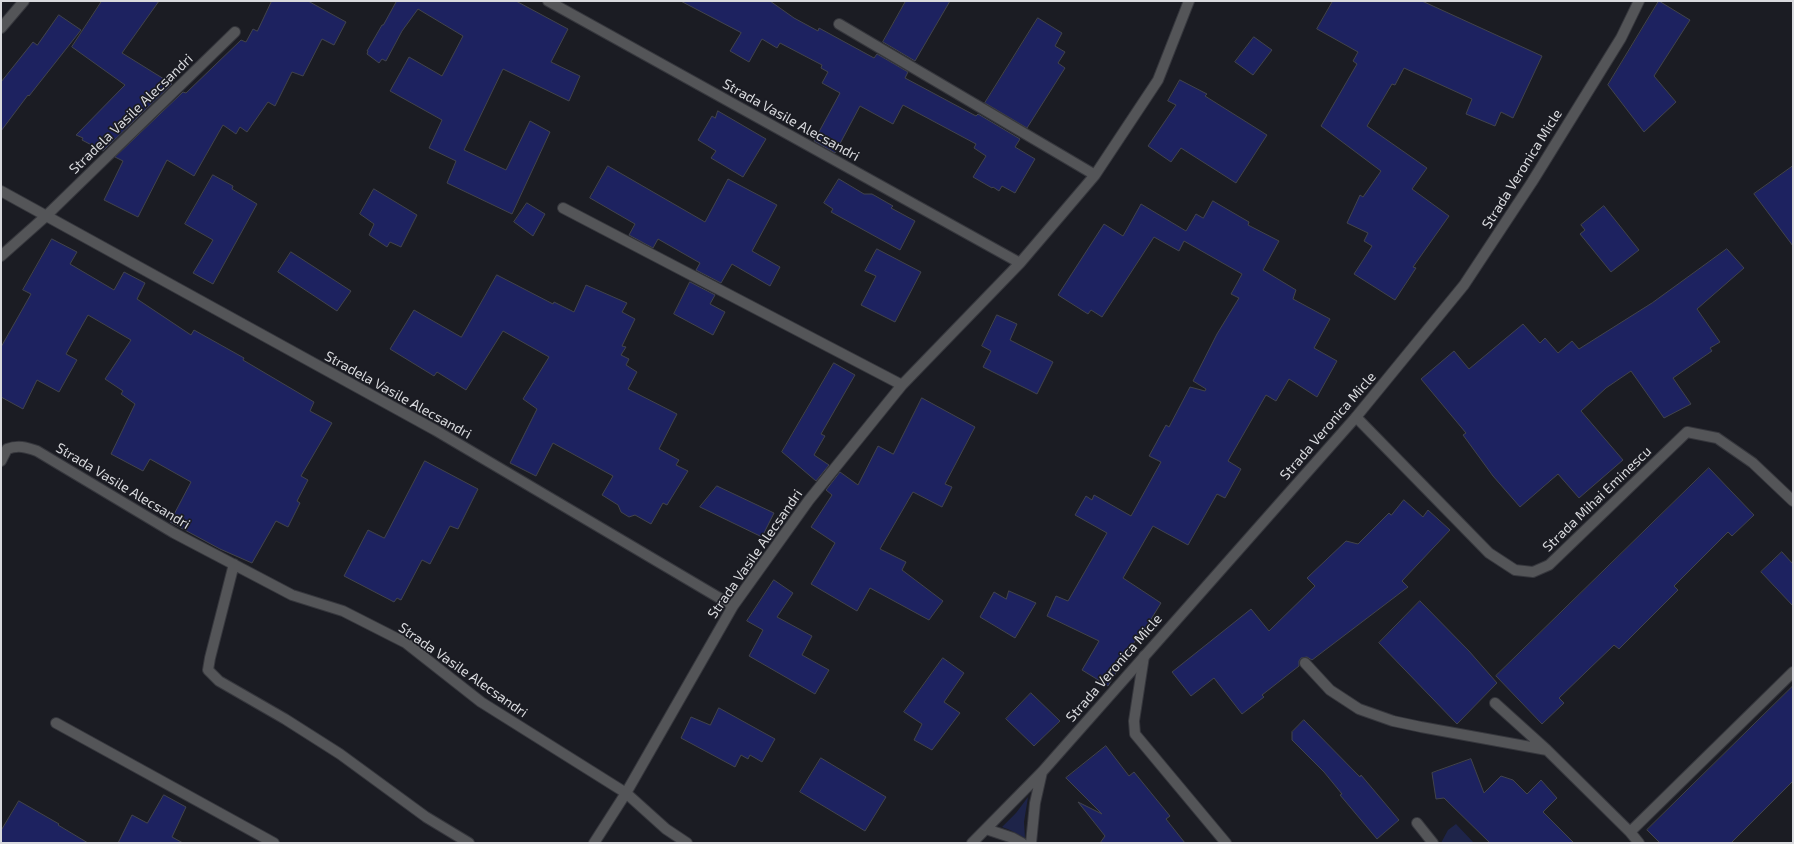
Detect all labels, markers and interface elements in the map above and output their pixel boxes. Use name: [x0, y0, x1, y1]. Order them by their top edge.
street label: Stradela Vasile Alecsandri: [66, 51, 196, 177]
street label: Strada Vasile Alecsandri: [720, 75, 862, 165]
street label: Strada Veronica Micle: [1478, 106, 1566, 232]
street label: Stradela Vasile Alecsandri: [322, 348, 474, 442]
street label: Strada Veronica Micle: [1277, 369, 1379, 483]
street label: Strada Vasile Alecsandri: [53, 439, 193, 533]
street label: Strada Mihai Eminescu: [1539, 443, 1655, 555]
street label: Strada Vasile Alecsandri: [704, 486, 806, 622]
street label: Strada Veronica Micle: [1063, 611, 1165, 725]
street label: Strada Vasile Alecsandri: [395, 619, 531, 721]

